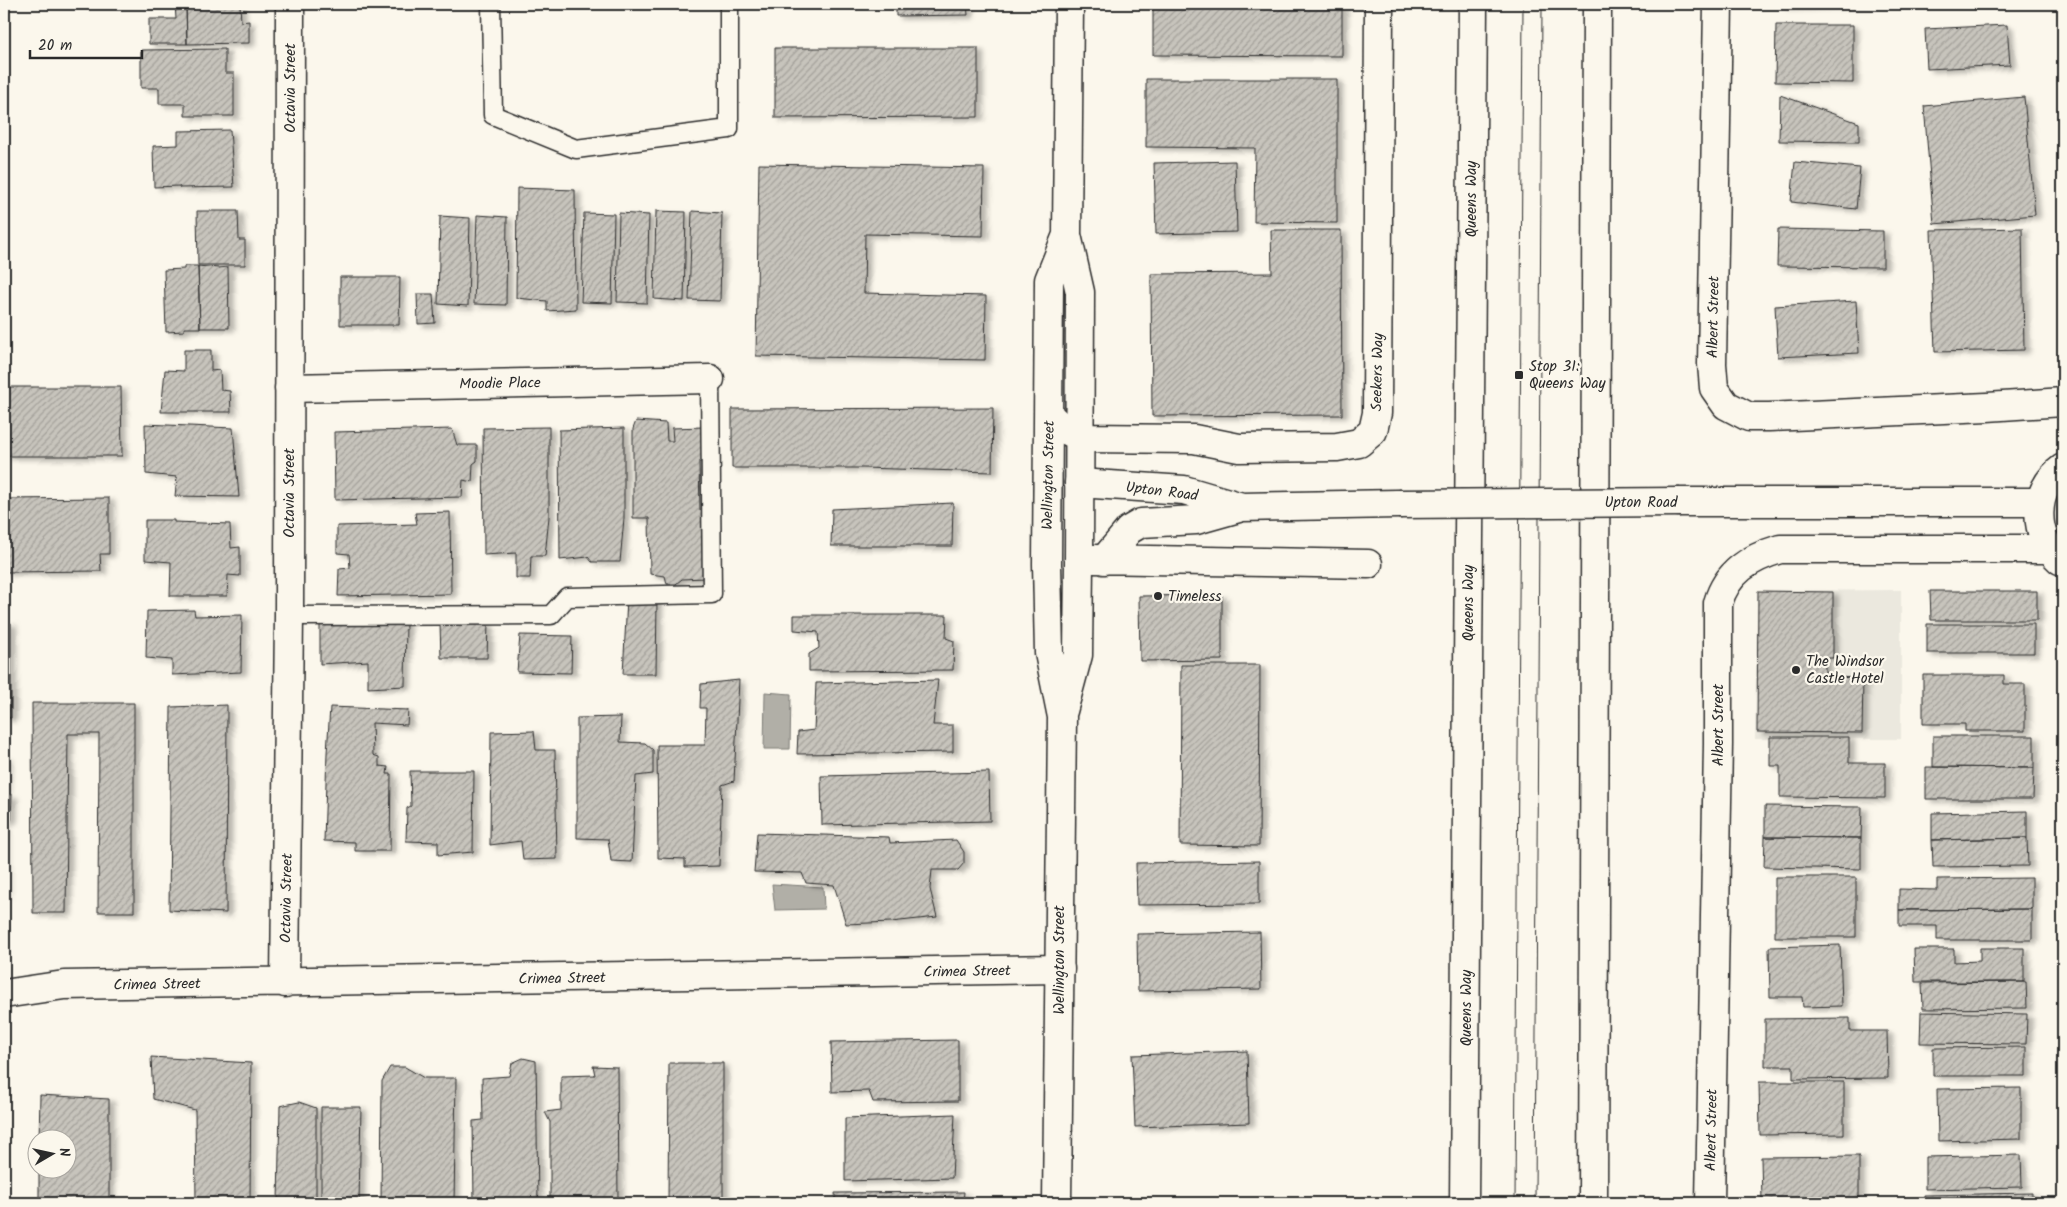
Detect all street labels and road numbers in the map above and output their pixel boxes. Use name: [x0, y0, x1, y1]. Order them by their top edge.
street label: Octavia Street: [279, 43, 303, 133]
street label: Queens Way: [1460, 160, 1484, 237]
street label: Albert Street: [1701, 275, 1727, 358]
street label: Seekers Way: [1365, 332, 1391, 411]
street label: Moodie Place: [459, 371, 541, 397]
street label: Wellington Street: [1036, 420, 1062, 530]
street label: Octavia Street: [278, 448, 302, 538]
street label: Upton Road: [1124, 476, 1200, 508]
street label: Upton Road: [1605, 491, 1678, 515]
street label: Queens Way: [1457, 564, 1481, 641]
street label: Albert Street: [1707, 684, 1731, 766]
street label: Octavia Street: [274, 853, 300, 943]
street label: Wellington Street: [1048, 905, 1072, 1015]
street label: Crimea Street: [923, 959, 1011, 985]
street label: Crimea Street: [518, 966, 606, 992]
street label: Queens Way: [1455, 969, 1479, 1046]
street label: Crimea Street: [113, 972, 201, 998]
street label: Albert Street: [1699, 1088, 1725, 1171]

